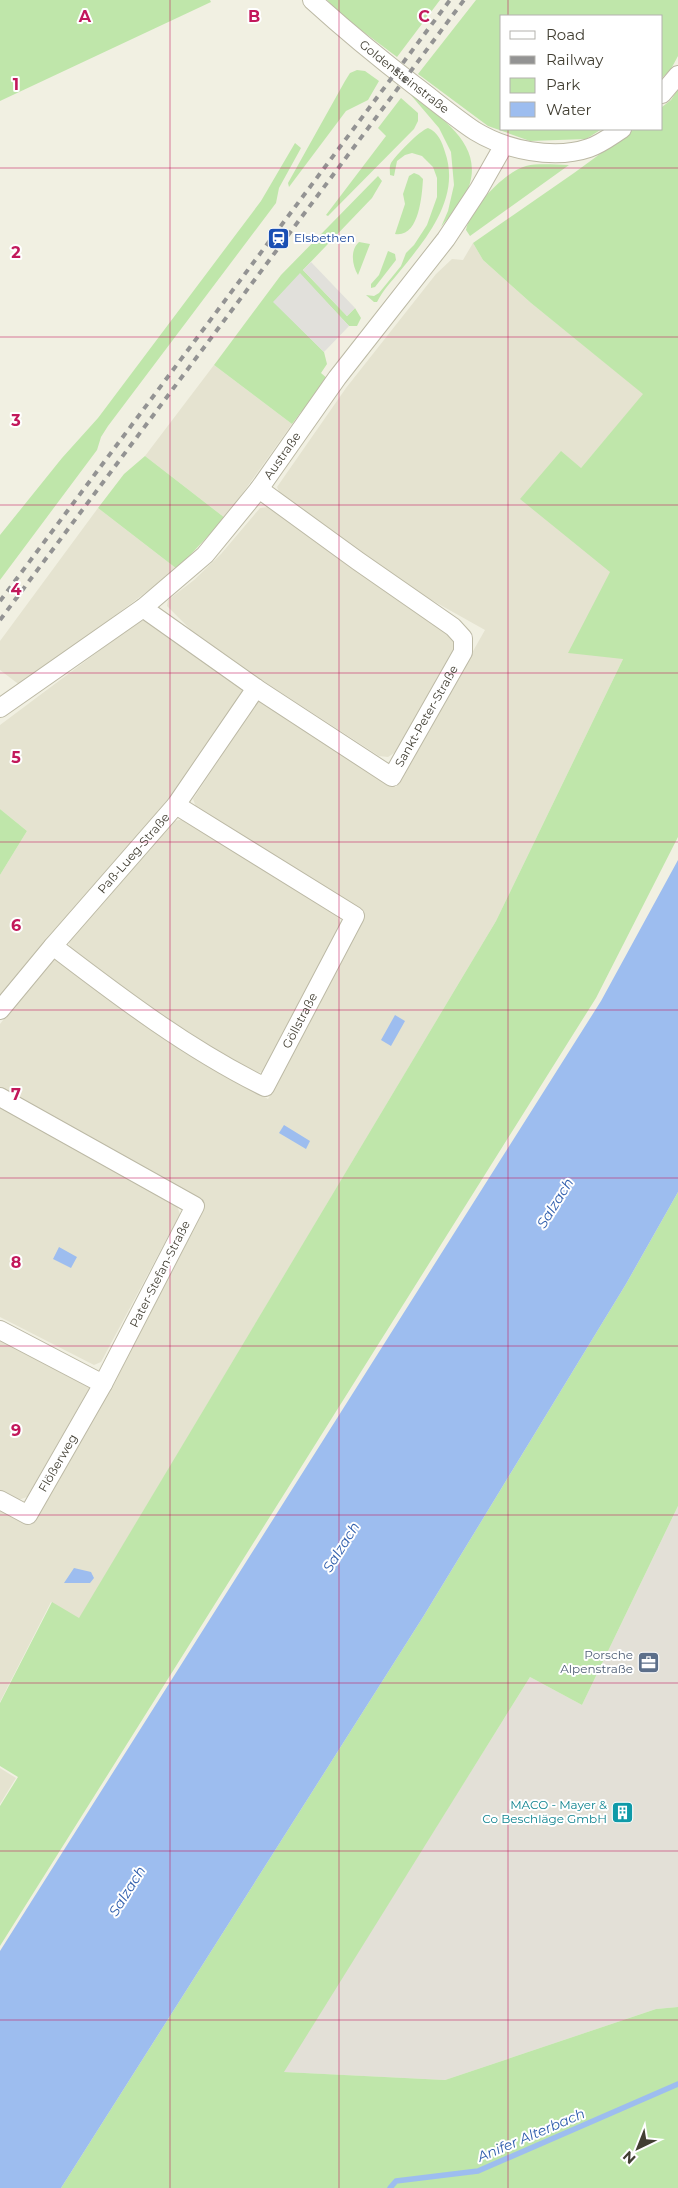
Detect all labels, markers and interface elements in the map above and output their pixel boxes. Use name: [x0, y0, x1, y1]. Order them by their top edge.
text: A: [78, 7, 92, 26]
text: B: [248, 7, 260, 26]
text: C: [418, 7, 430, 26]
legend: [500, 15, 663, 130]
text: Road: [546, 25, 585, 44]
street label: Goldensteinstraße: [357, 36, 452, 116]
text: Railway: [546, 50, 604, 69]
text: 1: [13, 75, 19, 94]
text: Park: [546, 75, 580, 94]
text: Water: [546, 100, 592, 119]
station icon: Elsbethen: [266, 226, 290, 250]
place label: Elsbethen: [294, 230, 355, 245]
text: 2: [11, 243, 21, 262]
text: 3: [10, 411, 21, 430]
street label: Austraße: [260, 429, 304, 482]
text: 4: [10, 580, 22, 599]
street label: Sankt-Peter-Straße: [391, 662, 461, 769]
text: 5: [11, 748, 21, 767]
street label: Paß-Lueg-Straße: [94, 810, 173, 896]
text: 6: [11, 916, 21, 935]
street label: Göllstraße: [279, 990, 320, 1051]
text: 7: [11, 1085, 21, 1104]
water label: Salzach: [533, 1175, 577, 1231]
street label: Pater-Stefan-Straße: [126, 1218, 193, 1330]
text: 8: [11, 1253, 21, 1272]
text: 9: [11, 1421, 21, 1440]
street label: Flößerweg: [35, 1431, 80, 1494]
water label: Salzach: [319, 1519, 363, 1575]
place label: Porsche Alpenstraße: [560, 1647, 633, 1676]
office icon: Porsche Alpenstraße: [637, 1650, 661, 1674]
place label: MACO - Mayer & Co Beschläge GmbH: [482, 1797, 607, 1826]
building icon: MACO - Mayer & Co Beschläge GmbH: [611, 1800, 635, 1824]
water label: Salzach: [105, 1863, 149, 1919]
water label: Anifer Alterbach: [474, 2104, 587, 2166]
north arrow: [613, 2123, 663, 2173]
text: N: [619, 2147, 639, 2168]

